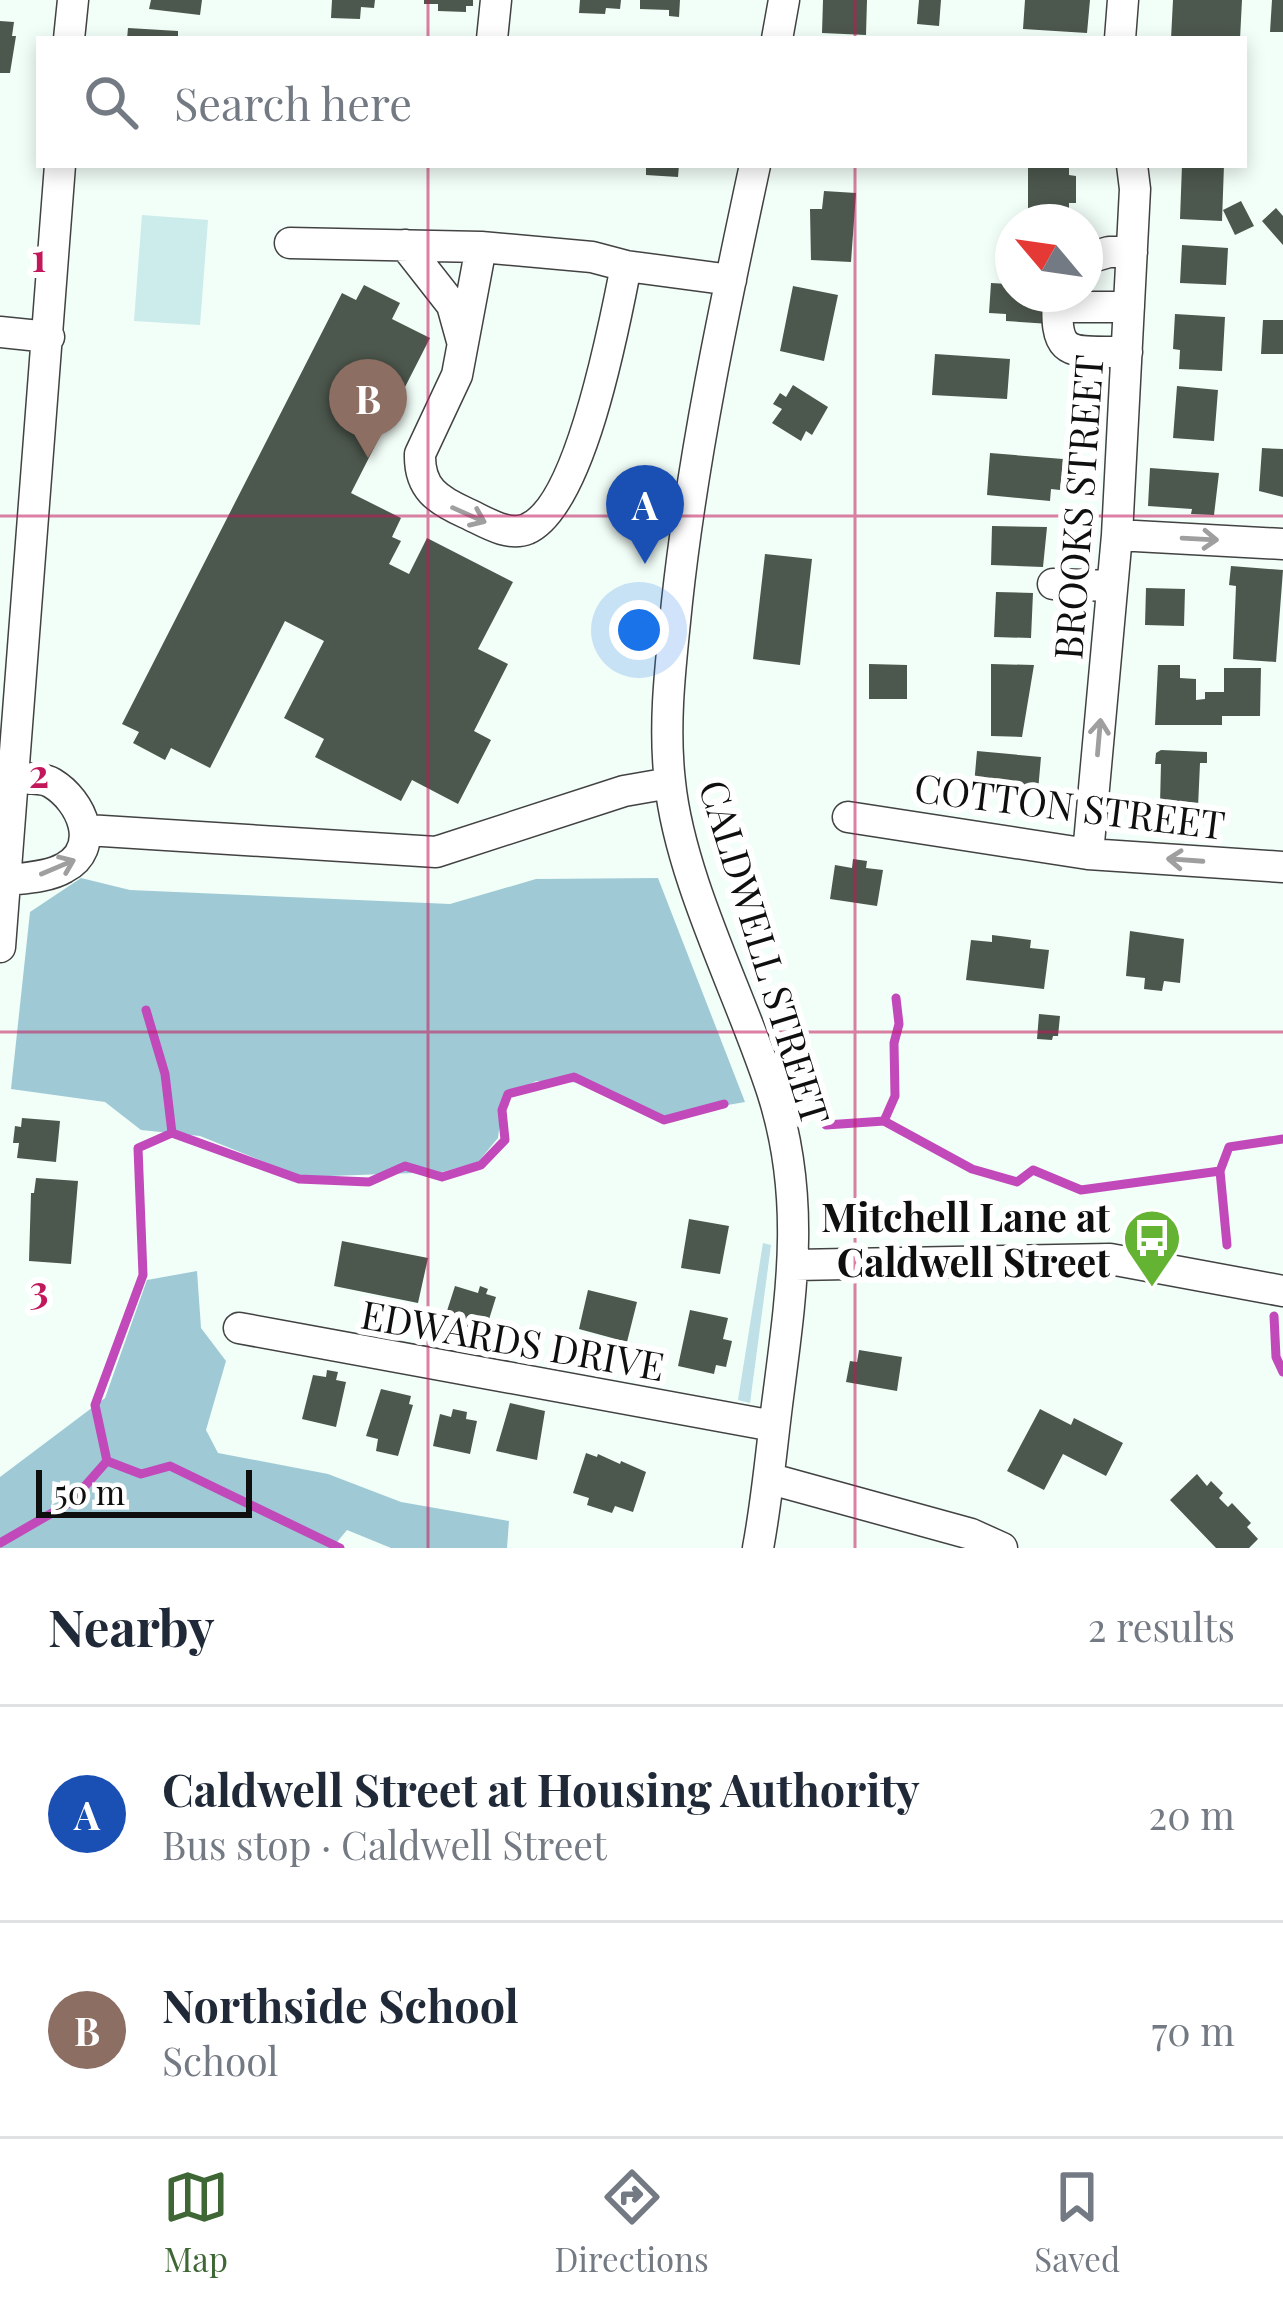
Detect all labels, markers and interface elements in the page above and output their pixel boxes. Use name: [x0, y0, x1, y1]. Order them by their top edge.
search box: [36, 36, 1247, 168]
icon: search: [78, 69, 144, 135]
text: Search here: [174, 72, 412, 132]
north arrow: [995, 204, 1103, 312]
text: 1: [32, 230, 46, 282]
street label: BROOKS STREET: [1040, 353, 1114, 661]
pin: B: [329, 359, 407, 458]
pin: A: [606, 465, 684, 564]
one-way arrow: [450, 505, 486, 527]
one-way arrow: [1180, 528, 1219, 551]
your location: [609, 600, 669, 660]
one-way arrow: [1088, 718, 1111, 757]
text: 2: [29, 746, 49, 798]
street label: COTTON STREET: [912, 760, 1228, 850]
street label: CALDWELL STREET: [689, 773, 843, 1131]
one-way arrow: [1167, 849, 1206, 872]
one-way arrow: [39, 855, 76, 876]
place label: Mitchell Lane at Caldwell Street: [821, 1190, 1110, 1287]
bus stop icon: Mitchell Lane at Caldwell Street: [1121, 1207, 1183, 1289]
text: 3: [29, 1262, 49, 1314]
street label: EDWARDS DRIVE: [357, 1287, 669, 1391]
scale bar: [36, 1464, 252, 1517]
text: 50 m: [54, 1469, 125, 1513]
text: Nearby: [48, 1592, 214, 1660]
text: 2 results: [1088, 1600, 1235, 1652]
text: Caldwell Street at Housing Authority: [162, 1758, 920, 1818]
text: A: [74, 1788, 100, 1840]
text: 20 m: [1149, 1788, 1235, 1840]
text: Bus stop · Caldwell Street: [162, 1818, 607, 1870]
text: Northside School: [162, 1974, 519, 2034]
text: B: [74, 2004, 100, 2056]
text: 70 m: [1151, 2004, 1235, 2056]
text: School: [162, 2034, 278, 2086]
tab: Map: [163, 2164, 229, 2280]
tab: Directions: [554, 2164, 709, 2280]
tab: Saved: [1034, 2164, 1120, 2280]

